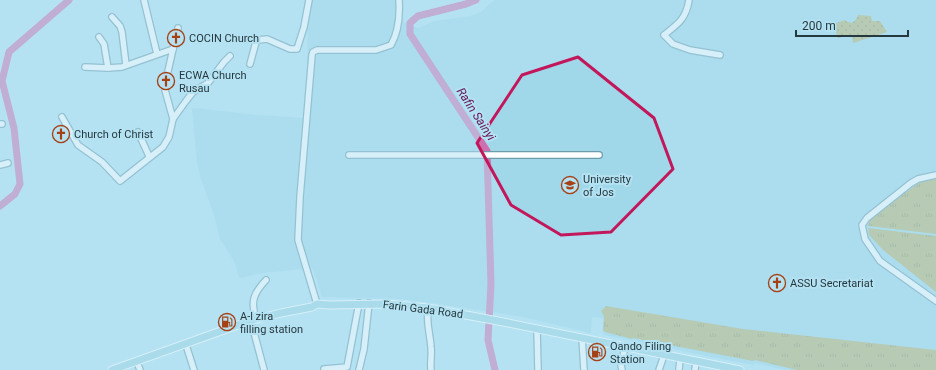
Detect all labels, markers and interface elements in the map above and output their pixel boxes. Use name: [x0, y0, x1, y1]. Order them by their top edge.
scale bar: [796, 12, 908, 38]
text: 200 m: [802, 19, 836, 33]
church icon: COCIN Church: [166, 28, 186, 48]
place label: COCIN Church: [189, 32, 259, 45]
place label: ECWA Church Rusau: [179, 69, 247, 95]
church icon: ECWA Church Rusau: [156, 71, 176, 91]
water label: Rafin Sainyi: [454, 85, 498, 143]
church icon: Church of Christ: [51, 124, 71, 144]
place label: Church of Christ: [74, 128, 154, 141]
place label: University of Jos: [583, 173, 632, 199]
school or university icon: University of Jos: [560, 175, 580, 195]
church icon: ASSU Secretariat: [767, 273, 787, 293]
place label: ASSU Secretariat: [790, 277, 874, 290]
street label: Farin Gada Road: [382, 298, 464, 321]
place label: A-l zira filling station: [240, 310, 303, 336]
fuel station icon: A-l zira filling station: [217, 312, 237, 332]
place label: Oando Filing Station: [610, 340, 671, 366]
fuel station icon: Oando Filing Station: [587, 342, 607, 362]

